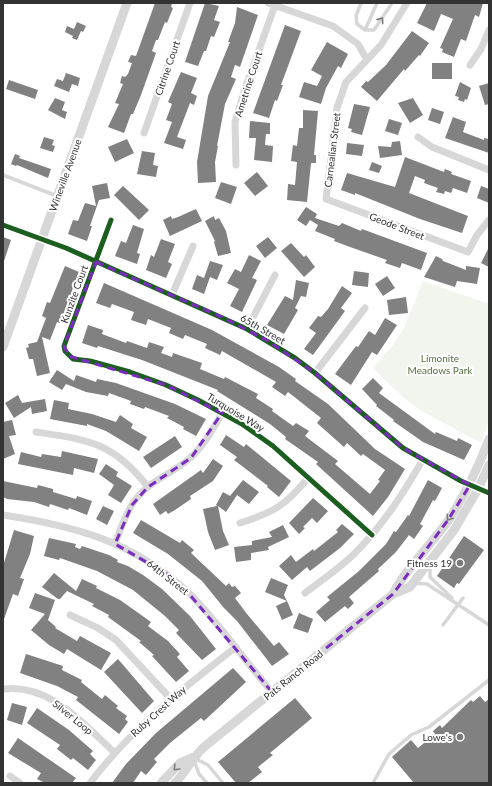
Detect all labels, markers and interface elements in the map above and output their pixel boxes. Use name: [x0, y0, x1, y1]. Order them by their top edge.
one-way arrow: [376, 17, 384, 24]
street label: Citrine Court: [152, 39, 182, 97]
street label: Ametrine Court: [232, 49, 264, 118]
street label: Carnealian Street: [321, 111, 343, 188]
street label: Wineville Avenue: [46, 137, 84, 213]
street label: Geode Street: [368, 210, 427, 242]
street label: Kunzite Court: [58, 263, 90, 325]
street label: 65th Street: [238, 311, 288, 347]
park label: Limonite Meadows Park: [408, 352, 473, 376]
street label: Turquoise Way: [205, 390, 268, 434]
one-way arrow: [446, 514, 454, 521]
street label: 64th Street: [145, 557, 192, 597]
place label: Fitness 19: [407, 557, 452, 569]
marker: Fitness 19: [455, 558, 465, 568]
street label: Pats Ranch Road: [261, 647, 325, 703]
street label: Ruby Crest Way: [128, 683, 189, 739]
street label: Silver Loop: [51, 697, 96, 737]
place label: Lowe's: [422, 731, 452, 743]
marker: Lowe's: [455, 732, 465, 742]
one-way arrow: [173, 763, 181, 771]

